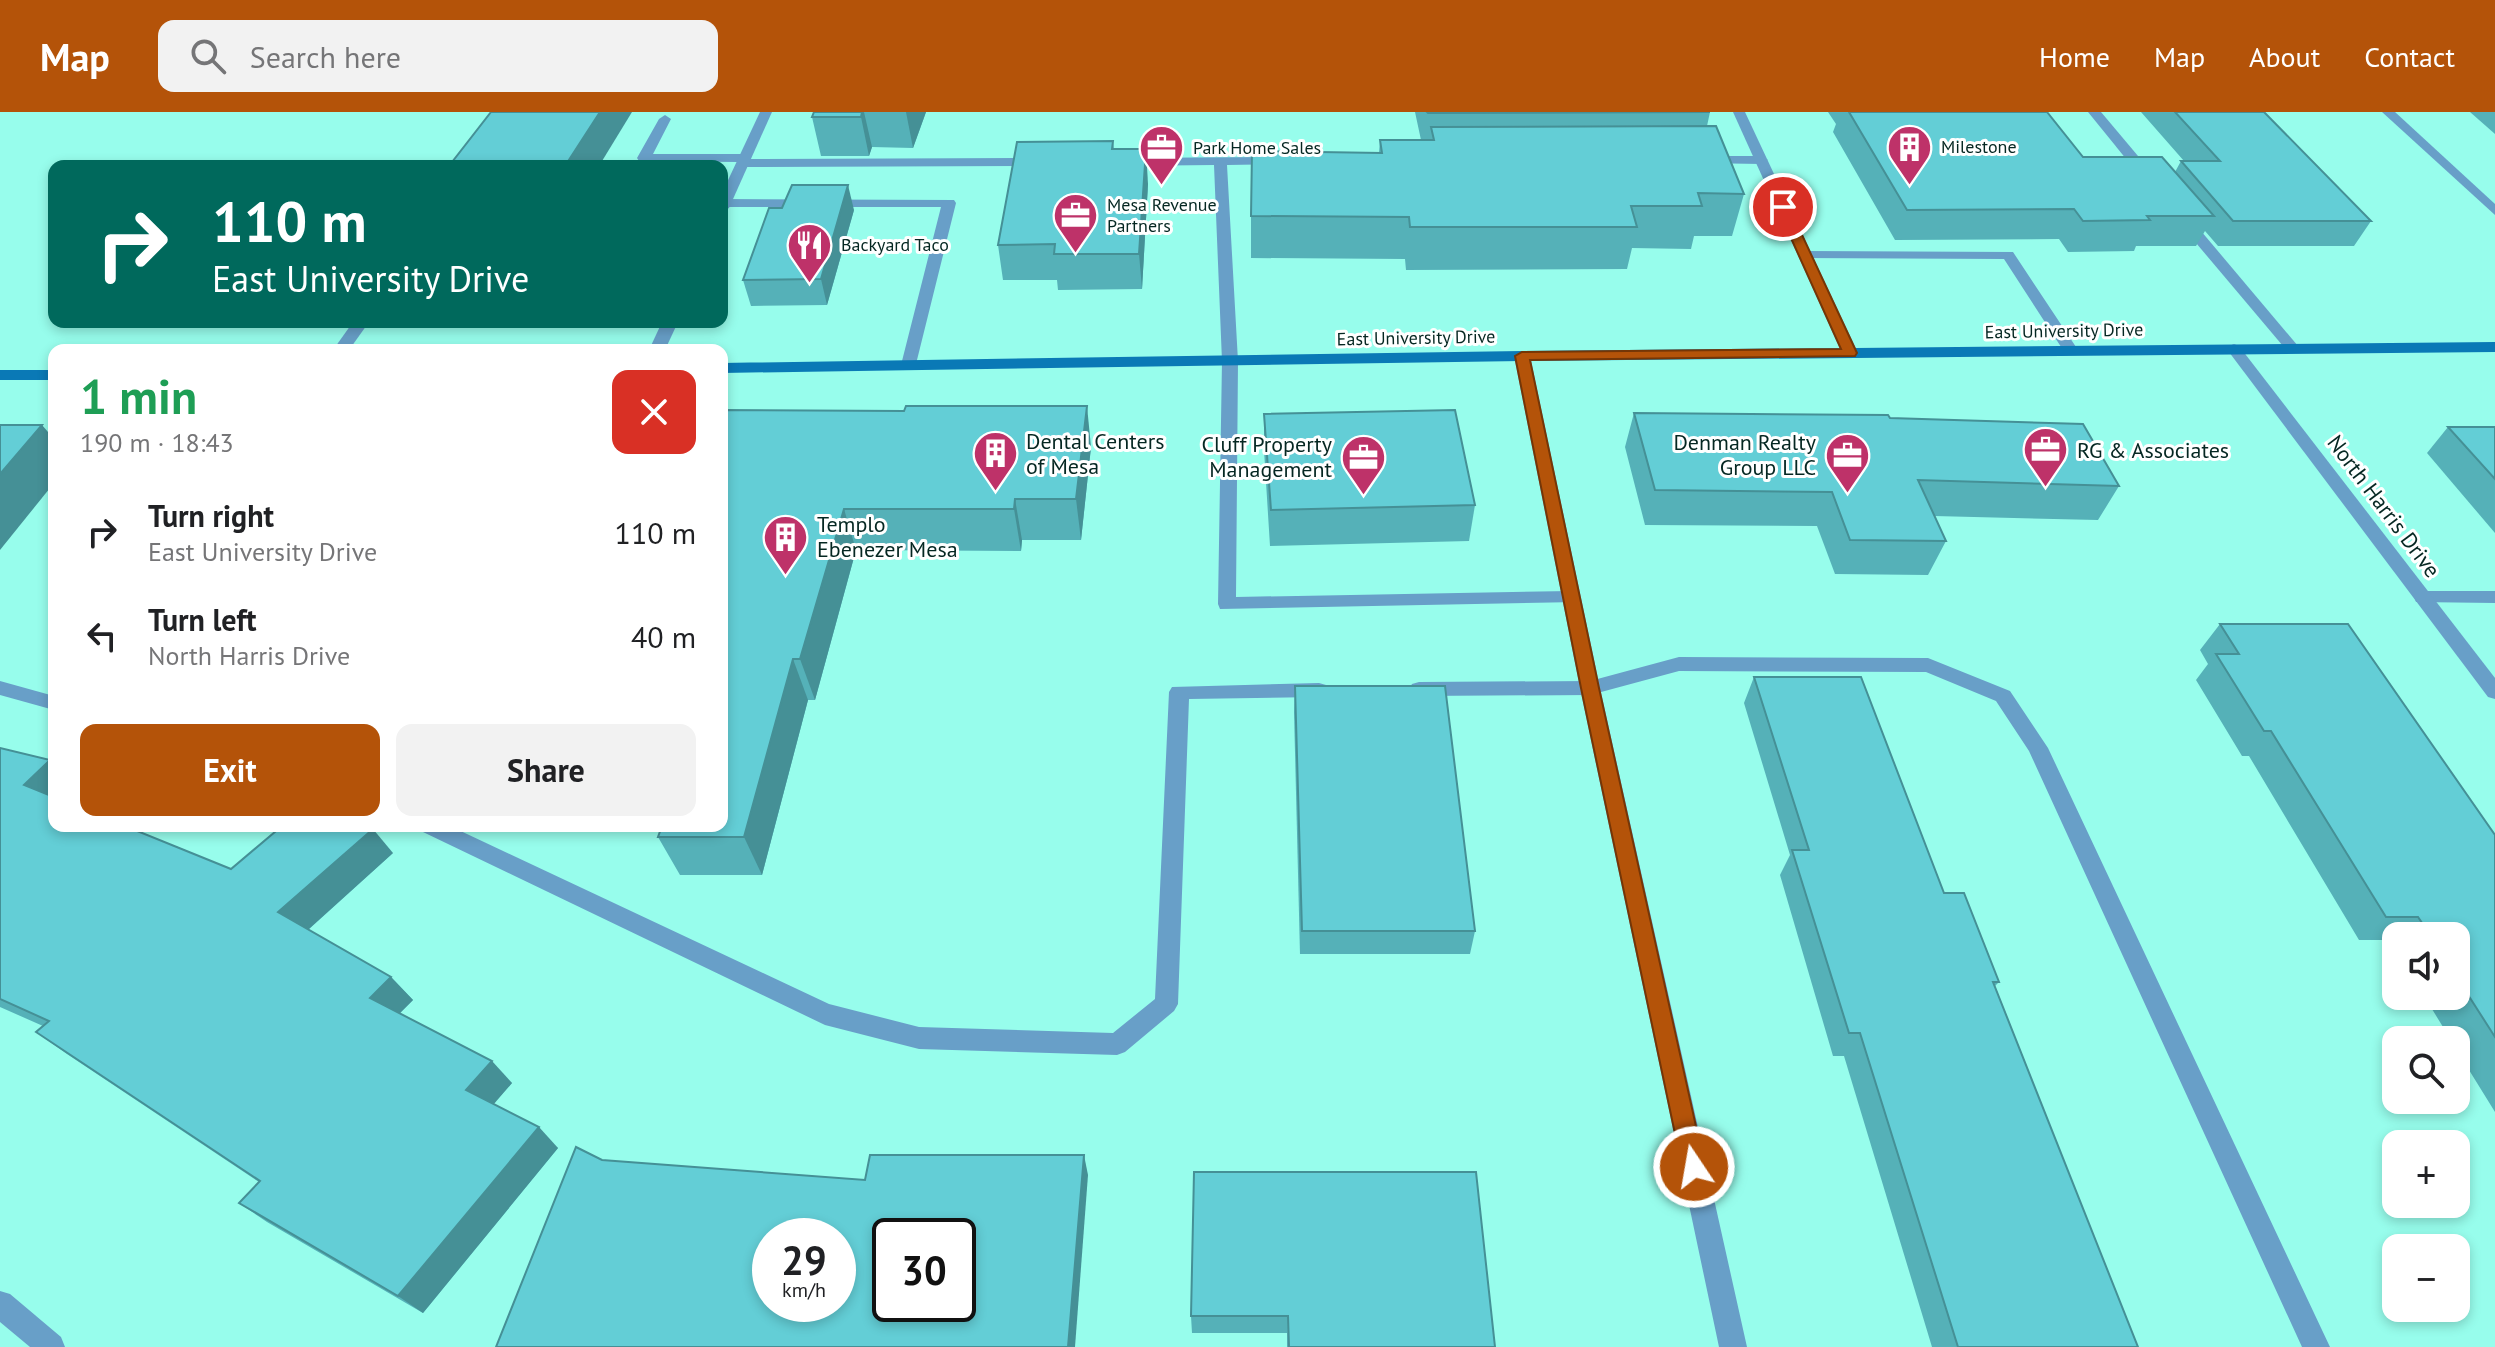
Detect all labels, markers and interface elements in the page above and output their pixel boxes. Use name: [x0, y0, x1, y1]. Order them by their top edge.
search box: [158, 20, 718, 92]
text: Map: [40, 32, 110, 81]
icon: search: [186, 34, 230, 78]
text: Search here: [250, 37, 401, 76]
text: Home: [2039, 38, 2110, 75]
text: Map: [2154, 38, 2205, 75]
text: About: [2249, 38, 2320, 75]
text: Contact: [2364, 38, 2455, 75]
building icon: Milestone: [1886, 123, 1934, 186]
office icon: Park Home Sales: [1138, 124, 1186, 187]
place label: Milestone: [1941, 135, 2017, 158]
place label: Park Home Sales: [1193, 136, 1321, 159]
pin: [1749, 173, 1817, 241]
text: 110 m: [212, 185, 367, 257]
icon: arrive: [1761, 185, 1805, 229]
office icon: Mesa Revenue Partners: [1052, 191, 1100, 254]
icon: right: [80, 192, 184, 296]
place label: Mesa Revenue Partners: [1107, 193, 1217, 237]
restaurant icon: Backyard Taco: [786, 221, 834, 284]
place label: Backyard Taco: [841, 233, 949, 256]
text: East University Drive: [212, 255, 529, 302]
street label: East University Drive: [1984, 318, 2143, 343]
street label: East University Drive: [1336, 325, 1495, 350]
text: 1 min: [80, 365, 197, 427]
button: close: [612, 370, 696, 454]
text: 190 m · 18:43: [80, 426, 234, 459]
office icon: RG & Associates: [2022, 426, 2070, 489]
place label: Dental Centers of Mesa: [1026, 427, 1164, 480]
place label: Denman Realty Group LLC: [1673, 428, 1817, 481]
street label: North Harris Drive: [2321, 429, 2447, 583]
building icon: Dental Centers of Mesa: [971, 430, 1019, 493]
place label: Cluff Property Management: [1202, 430, 1333, 483]
office icon: Denman Realty Group LLC: [1823, 431, 1871, 494]
office icon: Cluff Property Management: [1339, 433, 1387, 496]
place label: RG & Associates: [2077, 436, 2229, 464]
text: Turn right: [148, 496, 274, 535]
icon: right: [80, 510, 124, 554]
place label: Templo Ebenezer Mesa: [817, 510, 958, 563]
text: 110 m: [615, 513, 696, 552]
building icon: Templo Ebenezer Mesa: [762, 513, 810, 576]
text: East University Drive: [148, 535, 377, 568]
text: Turn left: [148, 600, 256, 639]
icon: left: [80, 614, 124, 658]
text: 40 m: [631, 617, 696, 656]
text: North Harris Drive: [148, 639, 350, 672]
button: Exit: [80, 724, 380, 816]
button: Share: [396, 724, 696, 816]
map controls: [2382, 922, 2470, 1322]
button: sound: [2382, 922, 2470, 1010]
button: search: [2382, 1026, 2470, 1114]
position arrow: [1652, 1125, 1736, 1209]
button: +: [2382, 1130, 2470, 1218]
speed limit sign: 30: [872, 1218, 976, 1322]
text: 29: [781, 1234, 827, 1286]
button: −: [2382, 1234, 2470, 1322]
text: km/h: [782, 1277, 826, 1303]

